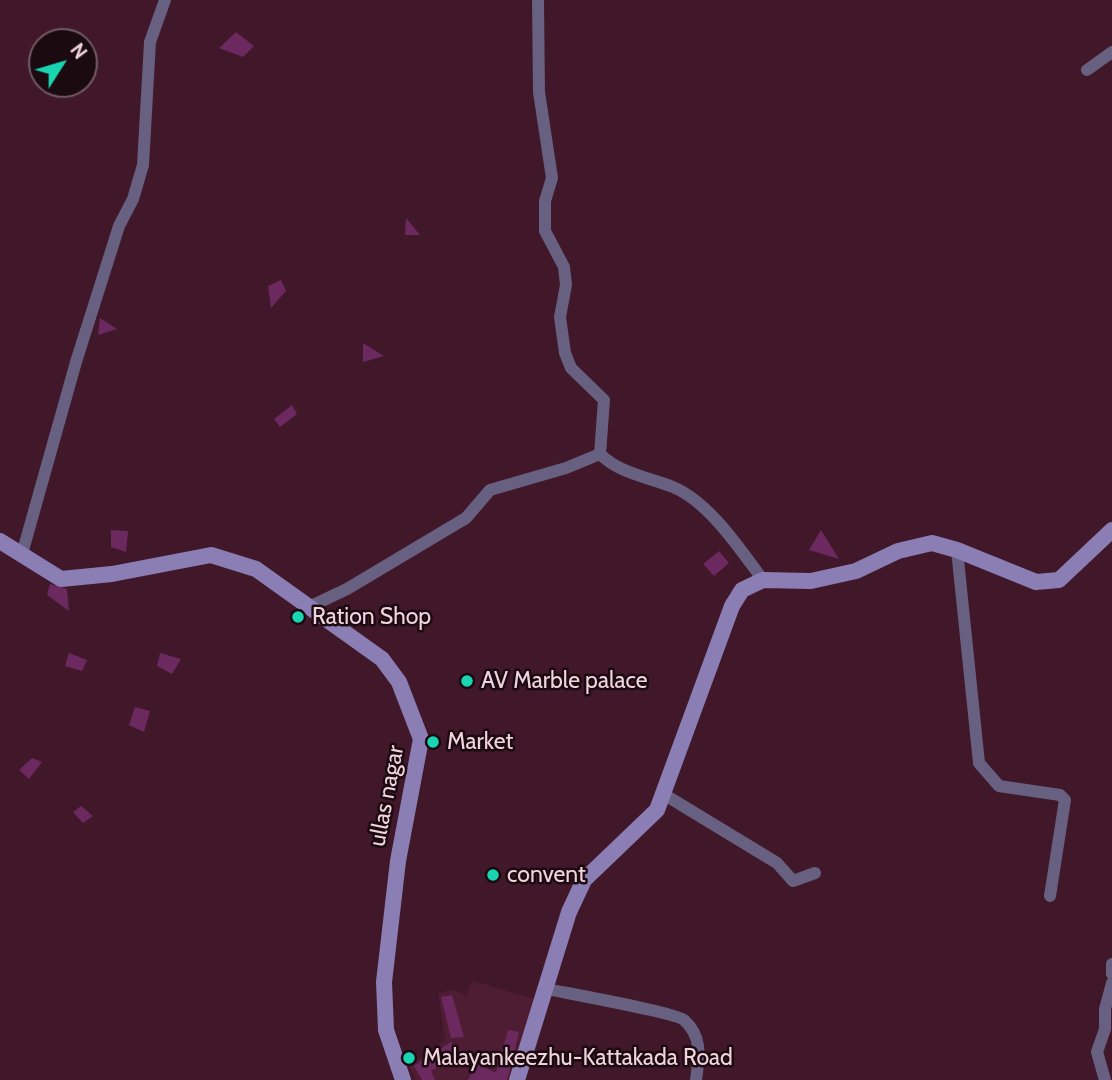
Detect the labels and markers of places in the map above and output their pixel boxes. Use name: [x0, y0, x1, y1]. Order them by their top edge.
place label: Ration Shop: [312, 603, 431, 631]
marker: Ration Shop: [290, 609, 306, 625]
place label: AV Marble palace: [481, 667, 647, 695]
marker: AV Marble palace: [459, 673, 475, 689]
place label: Market: [447, 728, 513, 756]
marker: Market: [425, 734, 441, 750]
place label: convent: [507, 861, 586, 889]
marker: convent: [485, 867, 501, 883]
place label: Malayankeezhu-Kattakada Road: [423, 1044, 733, 1072]
marker: Malayankeezhu-Kattakada Road: [401, 1050, 417, 1066]

